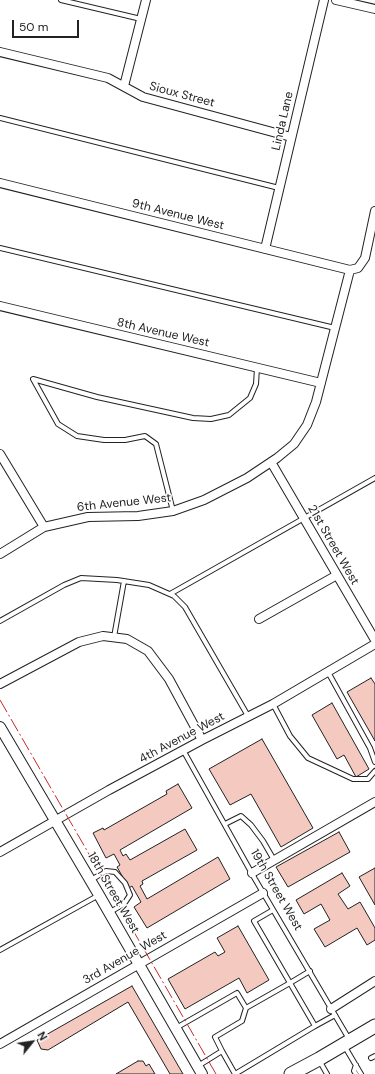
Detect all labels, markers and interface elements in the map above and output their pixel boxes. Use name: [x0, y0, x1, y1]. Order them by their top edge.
scale bar: [14, 12, 81, 38]
text: 50 m: [19, 19, 48, 35]
street label: Sioux Street: [148, 79, 216, 111]
street label: Linda Lane: [269, 90, 297, 152]
street label: 9th Avenue West: [130, 197, 226, 233]
street label: 8th Avenue West: [115, 315, 211, 351]
street label: 6th Avenue West: [76, 491, 172, 515]
street label: 21st Street West: [304, 503, 362, 587]
street label: 4th Avenue West: [137, 709, 227, 767]
street label: 19th Street West: [247, 847, 305, 933]
street label: 18th Street West: [84, 850, 142, 936]
street label: 3rd Avenue West: [81, 928, 169, 988]
north arrow: [12, 1022, 52, 1062]
text: N: [34, 1029, 50, 1043]

